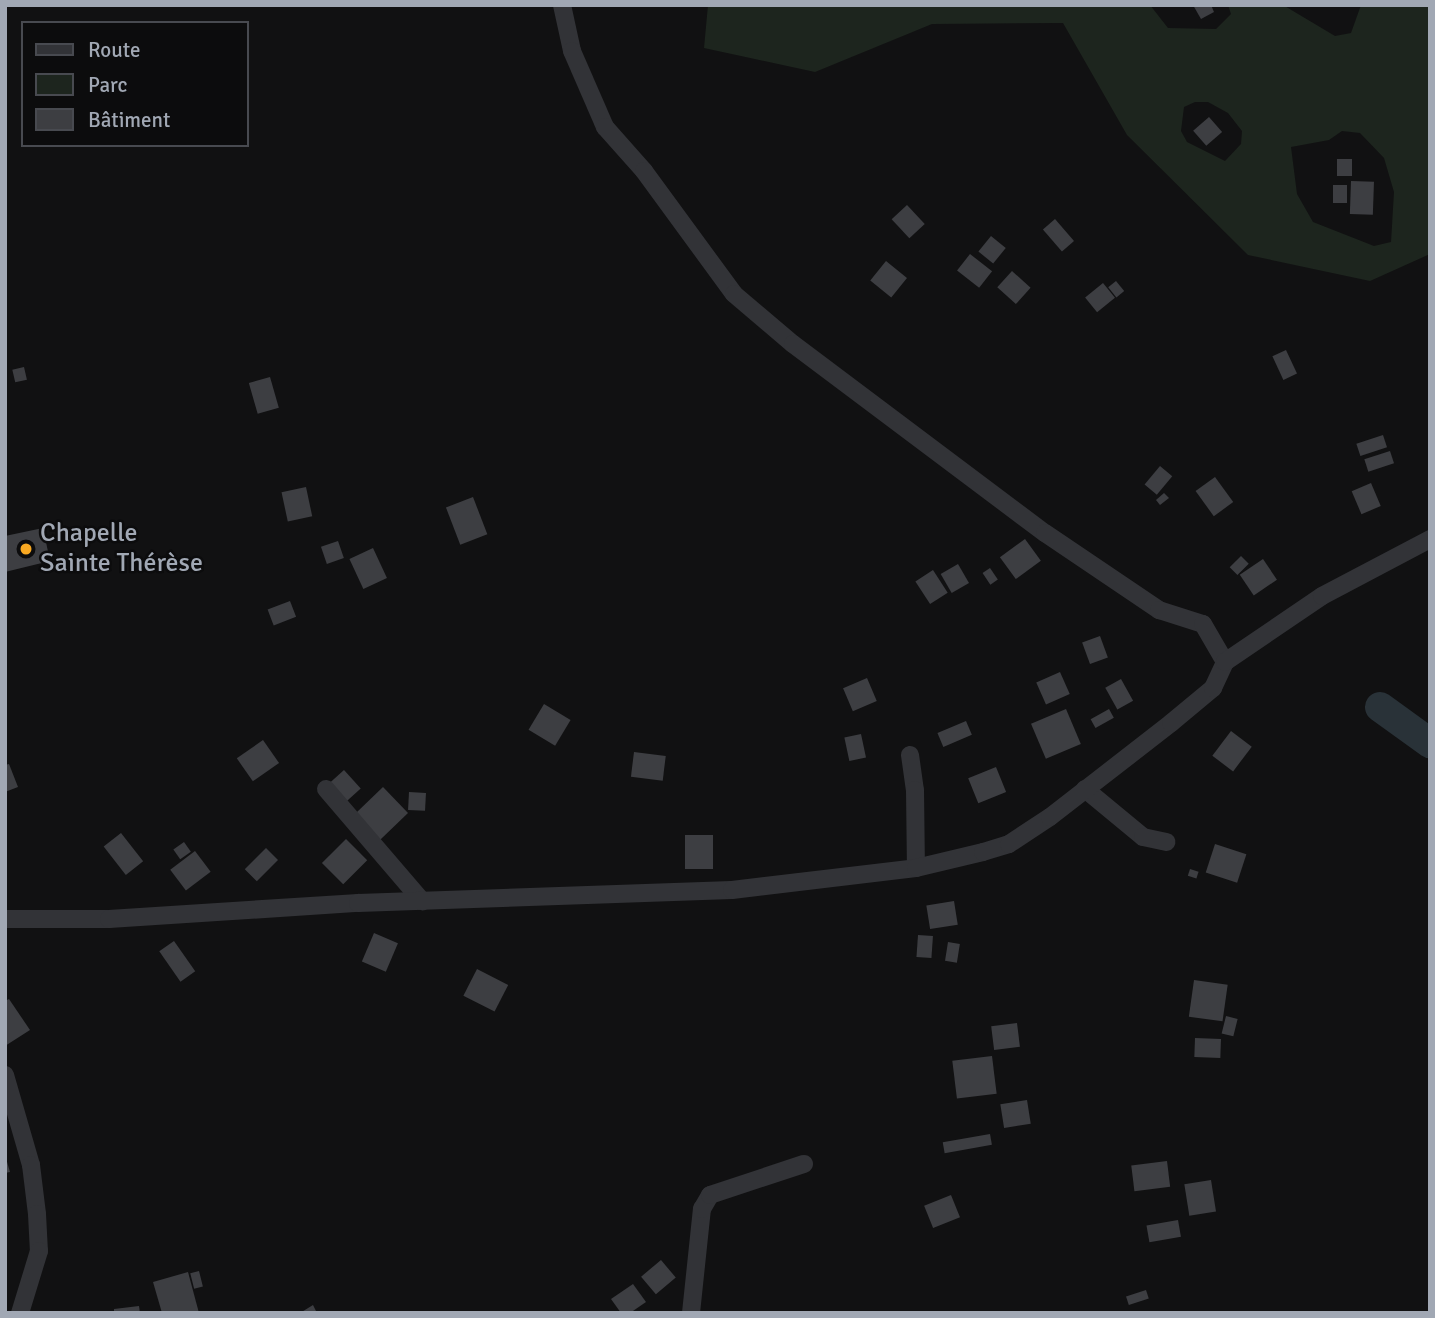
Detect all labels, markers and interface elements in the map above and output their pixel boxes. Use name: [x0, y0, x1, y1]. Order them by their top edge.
legend: [21, 21, 248, 147]
text: Route: [88, 37, 140, 63]
text: Parc: [88, 72, 127, 98]
text: Bâtiment: [88, 107, 170, 133]
place label: Chapelle Sainte Thérèse: [40, 518, 203, 580]
marker: Chapelle Sainte Thérèse: [18, 541, 34, 557]

